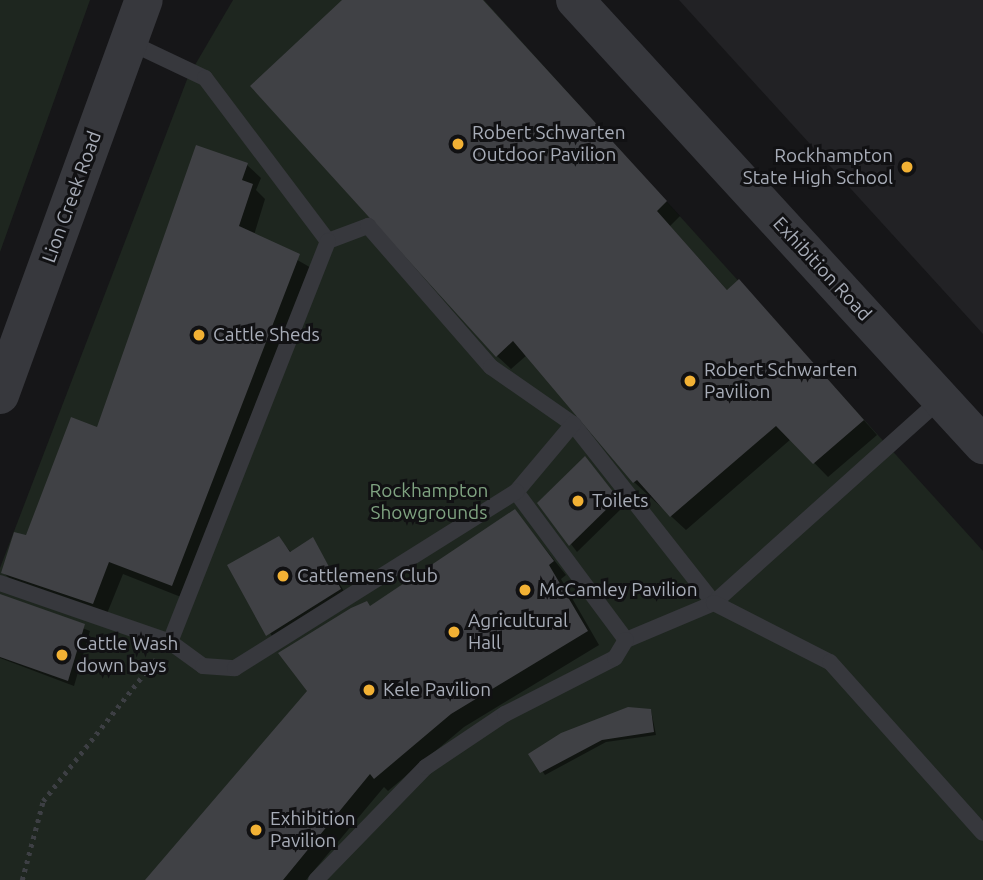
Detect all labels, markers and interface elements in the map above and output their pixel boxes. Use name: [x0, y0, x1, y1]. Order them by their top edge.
place label: Robert Schwarten Outdoor Pavilion: [472, 122, 626, 166]
street label: Lion Creek Road: [38, 128, 106, 266]
marker: Robert Schwarten Outdoor Pavilion: [450, 136, 466, 152]
place label: Rockhampton State High School: [743, 145, 893, 189]
marker: Rockhampton State High School: [899, 159, 915, 175]
street label: Exhibition Road: [768, 212, 876, 326]
place label: Cattle Sheds: [213, 324, 320, 346]
marker: Cattle Sheds: [191, 327, 207, 343]
place label: Robert Schwarten Pavilion: [704, 359, 858, 403]
marker: Robert Schwarten Pavilion: [682, 373, 698, 389]
park label: Rockhampton Showgrounds: [370, 480, 488, 524]
place label: Toilets: [592, 490, 649, 512]
marker: Toilets: [570, 493, 586, 509]
place label: Cattlemens Club: [297, 565, 438, 587]
marker: Cattlemens Club: [275, 568, 291, 584]
place label: McCamley Pavilion: [539, 579, 698, 601]
marker: McCamley Pavilion: [517, 582, 533, 598]
place label: Agricultural Hall: [468, 610, 568, 654]
marker: Agricultural Hall: [446, 624, 462, 640]
place label: Cattle Wash down bays: [76, 633, 178, 677]
marker: Cattle Wash down bays: [54, 647, 70, 663]
place label: Kele Pavilion: [383, 679, 491, 701]
marker: Kele Pavilion: [361, 682, 377, 698]
place label: Exhibition Pavilion: [270, 808, 356, 852]
marker: Exhibition Pavilion: [248, 822, 264, 838]

